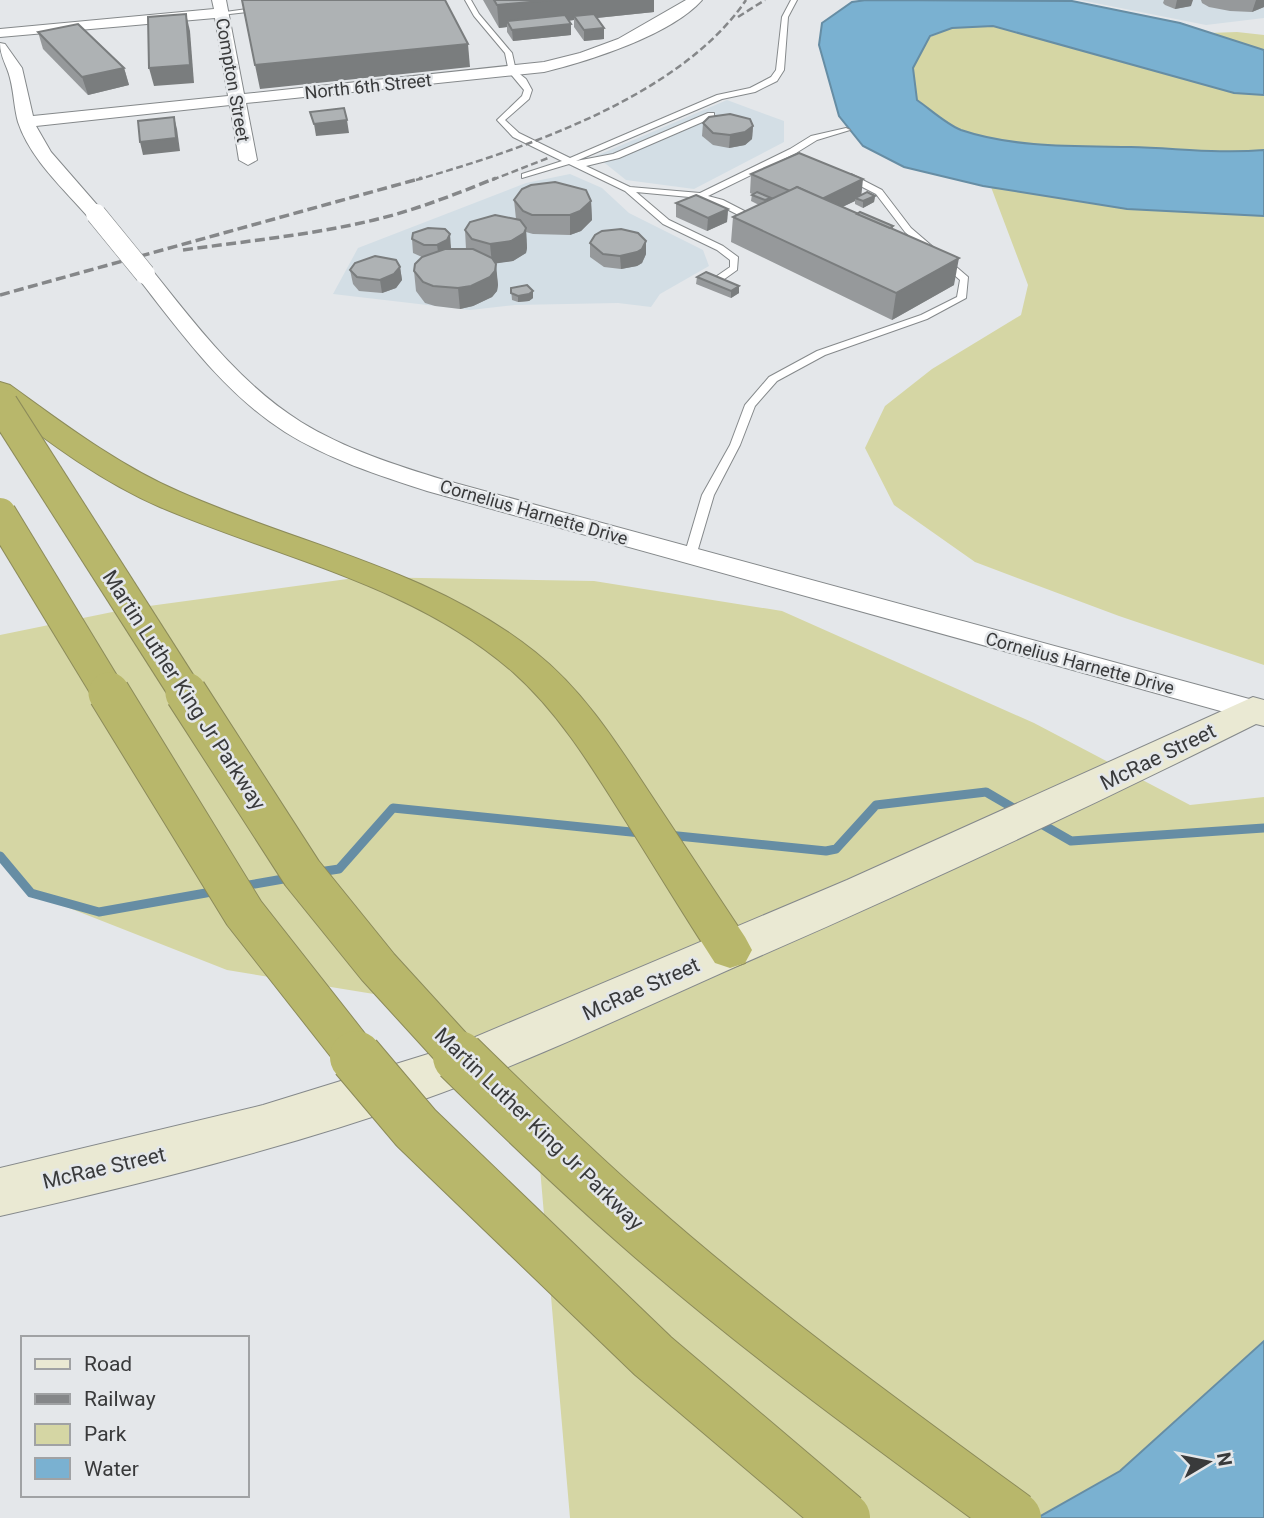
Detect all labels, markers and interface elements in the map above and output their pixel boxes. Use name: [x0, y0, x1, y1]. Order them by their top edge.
street label: Compton Street: [212, 16, 254, 144]
street label: North 6th Street: [303, 69, 433, 103]
street label: Cornelius Harnette Drive: [438, 475, 630, 549]
street label: Martin Luther King Jr Parkway: [98, 566, 271, 814]
street label: Cornelius Harnette Drive: [983, 628, 1177, 698]
street label: McRae Street: [1096, 719, 1220, 795]
street label: McRae Street: [579, 952, 703, 1025]
street label: Martin Luther King Jr Parkway: [430, 1023, 648, 1235]
street label: McRae Street: [40, 1142, 168, 1194]
legend: [21, 1336, 248, 1497]
text: Road: [84, 1352, 132, 1376]
text: Railway: [84, 1387, 156, 1411]
text: Park: [84, 1422, 127, 1446]
north arrow: [1173, 1427, 1243, 1497]
text: N: [1212, 1451, 1237, 1468]
text: Water: [84, 1457, 139, 1481]

